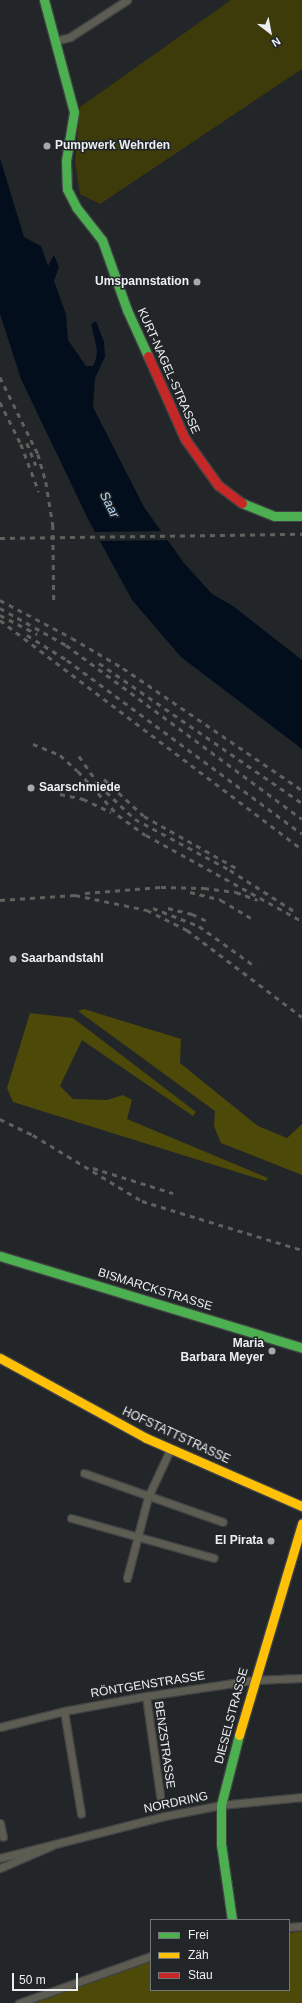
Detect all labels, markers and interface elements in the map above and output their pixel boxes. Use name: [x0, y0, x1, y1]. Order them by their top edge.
north arrow: [250, 12, 290, 52]
text: N: [270, 35, 283, 49]
place label: Pumpwerk Wehrden: [55, 139, 170, 153]
marker: Pumpwerk Wehrden: [42, 141, 52, 151]
place label: Umspannstation: [95, 275, 189, 289]
marker: Umspannstation: [192, 277, 202, 287]
street label: KURT-NAGEL-STRASSE: [134, 306, 202, 436]
water label: Saar: [96, 489, 122, 521]
place label: Saarschmiede: [39, 781, 120, 795]
marker: Saarschmiede: [26, 783, 36, 793]
place label: Saarbandstahl: [21, 952, 104, 966]
marker: Saarbandstahl: [8, 954, 18, 964]
street label: BISMARCKSTRASSE: [96, 1266, 214, 1314]
place label: Maria Barbara Meyer: [181, 1337, 264, 1365]
marker: Maria Barbara Meyer: [267, 1346, 277, 1356]
street label: HOFSTATTSTRASSE: [120, 1405, 232, 1467]
place label: El Pirata: [215, 1534, 263, 1548]
marker: El Pirata: [266, 1536, 276, 1546]
street label: DIESELSTRASSE: [212, 1666, 252, 1766]
street label: RÖNTGENSTRASSE: [90, 1669, 206, 1701]
street label: BENZSTRASSE: [151, 1700, 177, 1790]
street label: NORDRING: [143, 1789, 209, 1817]
legend: [150, 1919, 290, 1991]
text: Frei: [188, 1928, 209, 1942]
text: Zäh: [188, 1948, 209, 1962]
scale bar: [14, 1965, 80, 1991]
text: Stau: [188, 1968, 213, 1982]
text: 50 m: [19, 1973, 46, 1987]

